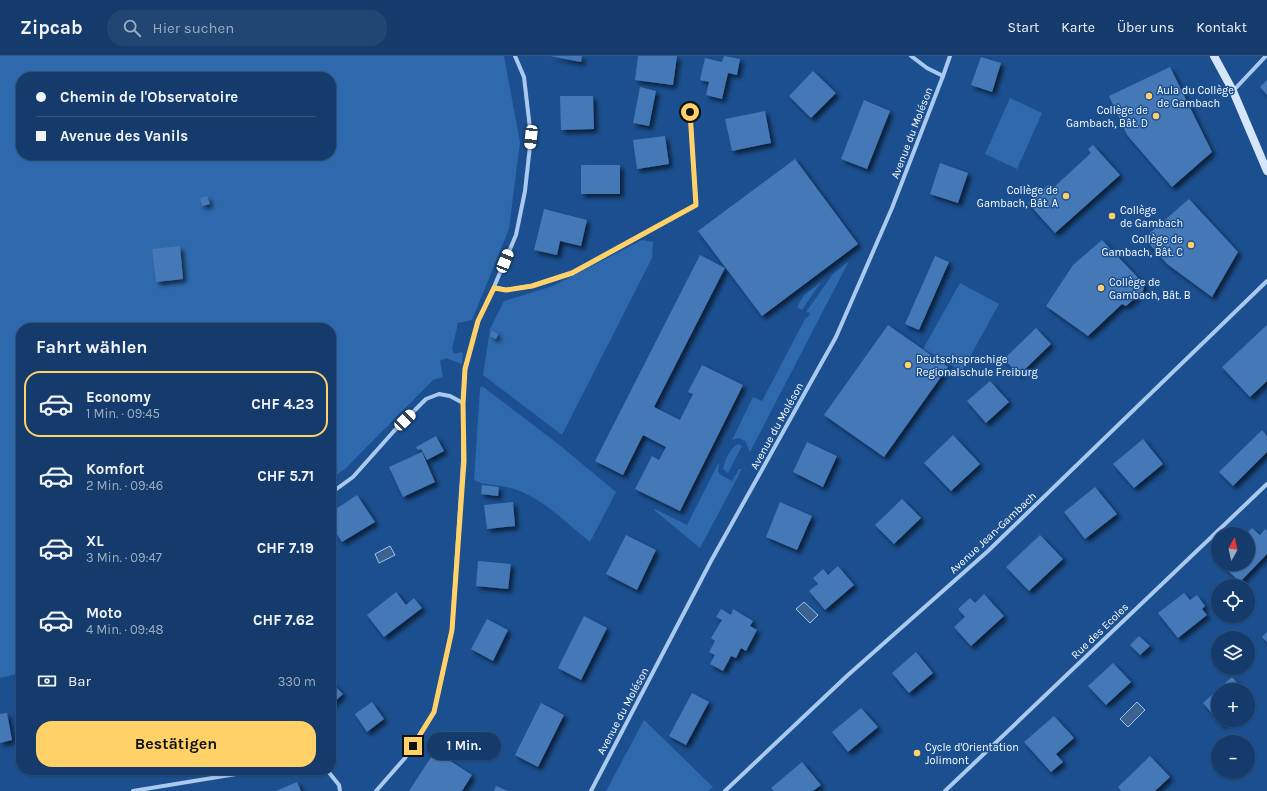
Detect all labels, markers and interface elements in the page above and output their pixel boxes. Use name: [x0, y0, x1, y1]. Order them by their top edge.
search box: [107, 10, 387, 46]
text: Zipcab: [20, 17, 83, 39]
icon: search: [121, 17, 143, 39]
text: Hier suchen: [153, 19, 234, 37]
text: Start: [1007, 19, 1039, 36]
text: Karte: [1061, 19, 1095, 36]
text: Über uns: [1117, 19, 1174, 36]
text: Kontakt: [1196, 19, 1247, 36]
place label: Aula du Collège de Gambach: [1157, 84, 1234, 110]
street label: Avenue du Moléson: [889, 85, 935, 181]
text: Chemin de l'Observatoire: [60, 88, 238, 106]
marker: Aula du Collège de Gambach: [1144, 91, 1154, 101]
route start: [681, 103, 699, 121]
place label: Collège de Gambach, Bât. D: [1066, 104, 1148, 130]
marker: Collège de Gambach, Bât. D: [1151, 111, 1161, 121]
car: [524, 124, 538, 150]
text: Avenue des Vanils: [60, 127, 188, 145]
place label: Collège de Gambach, Bât. A: [977, 184, 1059, 210]
marker: Collège de Gambach, Bât. A: [1061, 191, 1071, 201]
place label: Collège de Gambach: [1120, 204, 1183, 230]
marker: Collège de Gambach: [1107, 211, 1117, 221]
place label: Collège de Gambach, Bât. C: [1101, 233, 1183, 259]
marker: Collège de Gambach, Bât. C: [1186, 240, 1196, 250]
car: [495, 248, 515, 274]
place label: Collège de Gambach, Bât. B: [1109, 276, 1191, 302]
marker: Collège de Gambach, Bât. B: [1096, 283, 1106, 293]
text: Fahrt wählen: [36, 336, 148, 358]
place label: Deutschsprachige Regionalschule Freiburg: [916, 353, 1038, 379]
marker: Deutschsprachige Regionalschule Freiburg: [903, 360, 913, 370]
street label: Avenue du Moléson: [748, 380, 806, 472]
icon: car: [38, 386, 74, 422]
text: Economy: [86, 388, 151, 406]
text: CHF 4.23: [251, 395, 314, 413]
text: 1 Min. · 09:45: [86, 406, 160, 421]
car: [392, 407, 418, 433]
icon: car: [38, 458, 74, 494]
text: Komfort: [86, 460, 144, 478]
text: CHF 5.71: [257, 467, 314, 485]
text: 2 Min. · 09:46: [86, 478, 163, 493]
street label: Avenue Jean-Gambach: [947, 489, 1039, 577]
north arrow: [1211, 527, 1255, 571]
map controls: [1211, 527, 1255, 779]
icon: car: [38, 530, 74, 566]
text: XL: [86, 532, 104, 550]
text: CHF 7.19: [257, 539, 314, 557]
text: 3 Min. · 09:47: [86, 550, 162, 565]
button: locate: [1211, 579, 1255, 623]
street label: Rue des Ecoles: [1069, 600, 1131, 662]
icon: car: [38, 602, 74, 638]
text: Moto: [86, 604, 122, 622]
text: CHF 7.62: [253, 611, 314, 629]
text: 4 Min. · 09:48: [86, 622, 163, 637]
button: layers: [1211, 631, 1255, 675]
street label: Avenue du Moléson: [594, 665, 652, 757]
icon: cash: [36, 670, 58, 692]
text: Bar: [68, 672, 91, 690]
text: 330 m: [278, 674, 316, 689]
button: +: [1211, 683, 1255, 727]
button: Bestätigen: [36, 721, 316, 767]
callout: 1 Min.: [427, 732, 501, 760]
button: −: [1211, 735, 1255, 779]
route end: [404, 737, 422, 755]
text: 1 Min.: [447, 738, 481, 753]
place label: Cycle d'Orientation Jolimont: [925, 741, 1019, 767]
marker: Cycle d'Orientation Jolimont: [912, 748, 922, 758]

